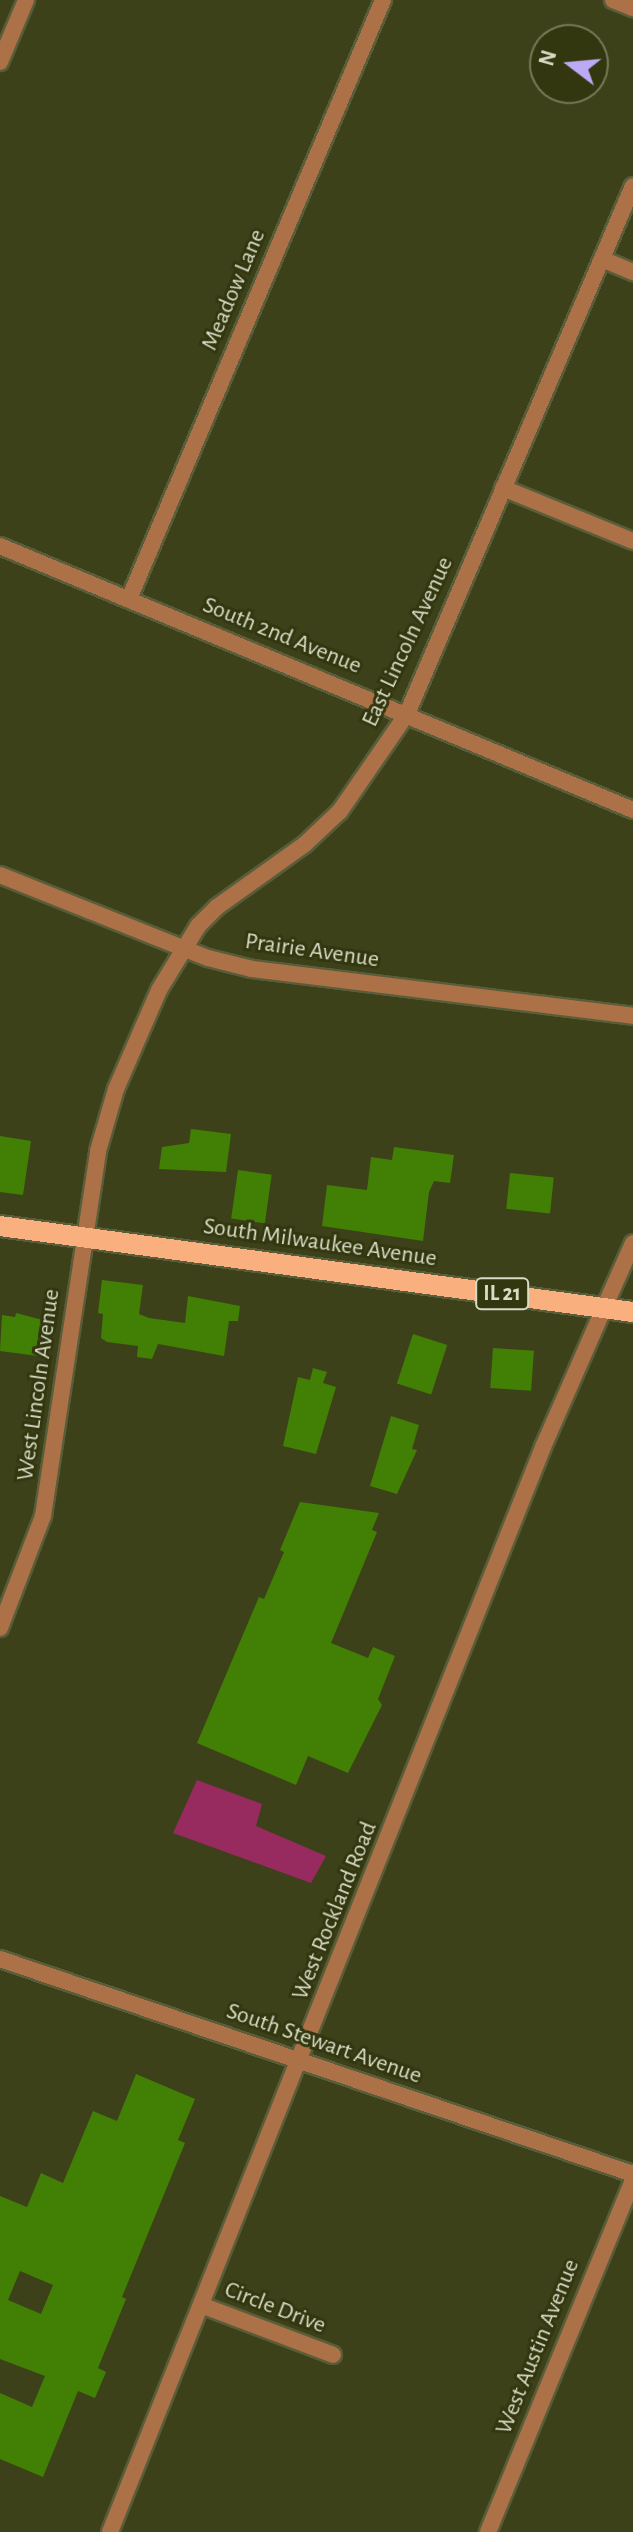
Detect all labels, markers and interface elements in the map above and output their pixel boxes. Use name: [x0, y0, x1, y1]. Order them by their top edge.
north arrow: [529, 24, 609, 104]
text: N: [535, 48, 561, 68]
street label: Meadow Lane: [196, 225, 272, 355]
street label: East Lincoln Avenue: [356, 552, 460, 732]
street label: South 2nd Avenue: [198, 591, 366, 681]
street label: Prairie Avenue: [243, 927, 381, 975]
street label: South Milwaukee Avenue: [201, 1212, 439, 1274]
road number: IL 21: [474, 1276, 530, 1312]
street label: West Lincoln Avenue: [11, 1287, 67, 1483]
street label: West Rockland Road: [286, 1818, 384, 2004]
street label: South Stewart Avenue: [223, 1997, 425, 2091]
street label: West Austin Avenue: [490, 2255, 586, 2439]
street label: Circle Drive: [220, 2276, 330, 2340]

